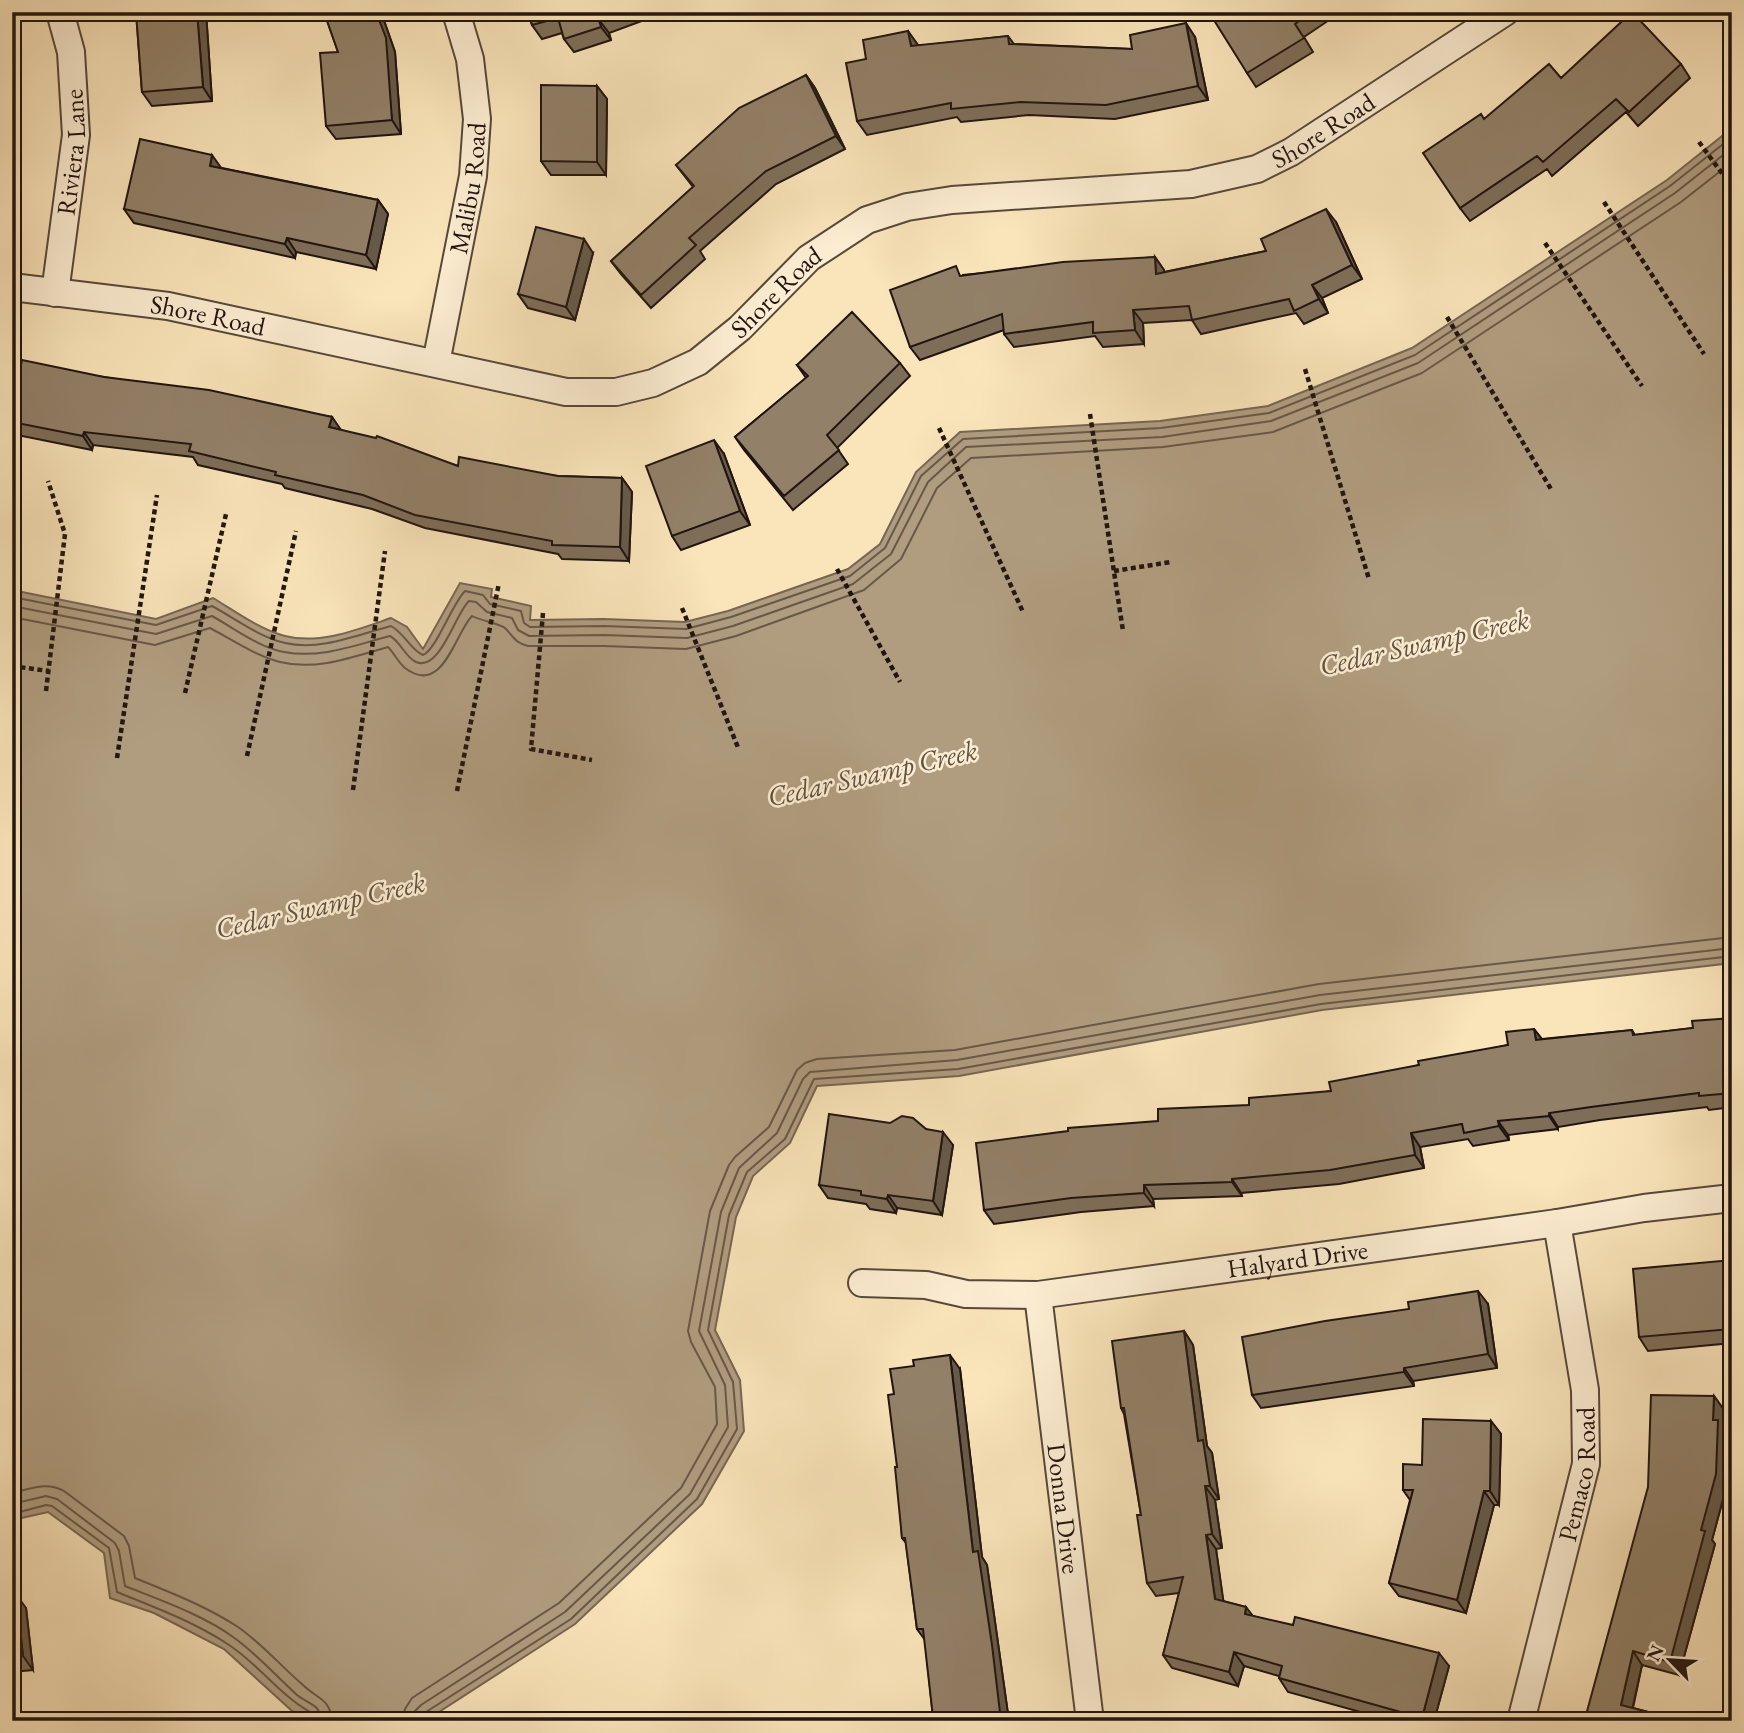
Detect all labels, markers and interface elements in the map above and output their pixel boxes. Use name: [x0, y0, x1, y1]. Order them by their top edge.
street label: Shore Road: [1266, 84, 1382, 176]
street label: Riviera Lane: [49, 88, 93, 217]
street label: Malibu Road: [441, 120, 494, 257]
street label: Shore Road: [723, 237, 828, 346]
street label: Shore Road: [149, 287, 269, 344]
water label: Cedar Swamp Creek: [1316, 600, 1533, 684]
water label: Cedar Swamp Creek: [764, 731, 981, 815]
water label: Cedar Swamp Creek: [212, 863, 429, 947]
street label: Halyard Drive: [1225, 1232, 1370, 1286]
street label: Pemaco Road: [1550, 1406, 1603, 1545]
street label: Donna Drive: [1039, 1441, 1089, 1576]
north arrow: [1636, 1624, 1706, 1694]
text: N: [1640, 1640, 1670, 1665]

